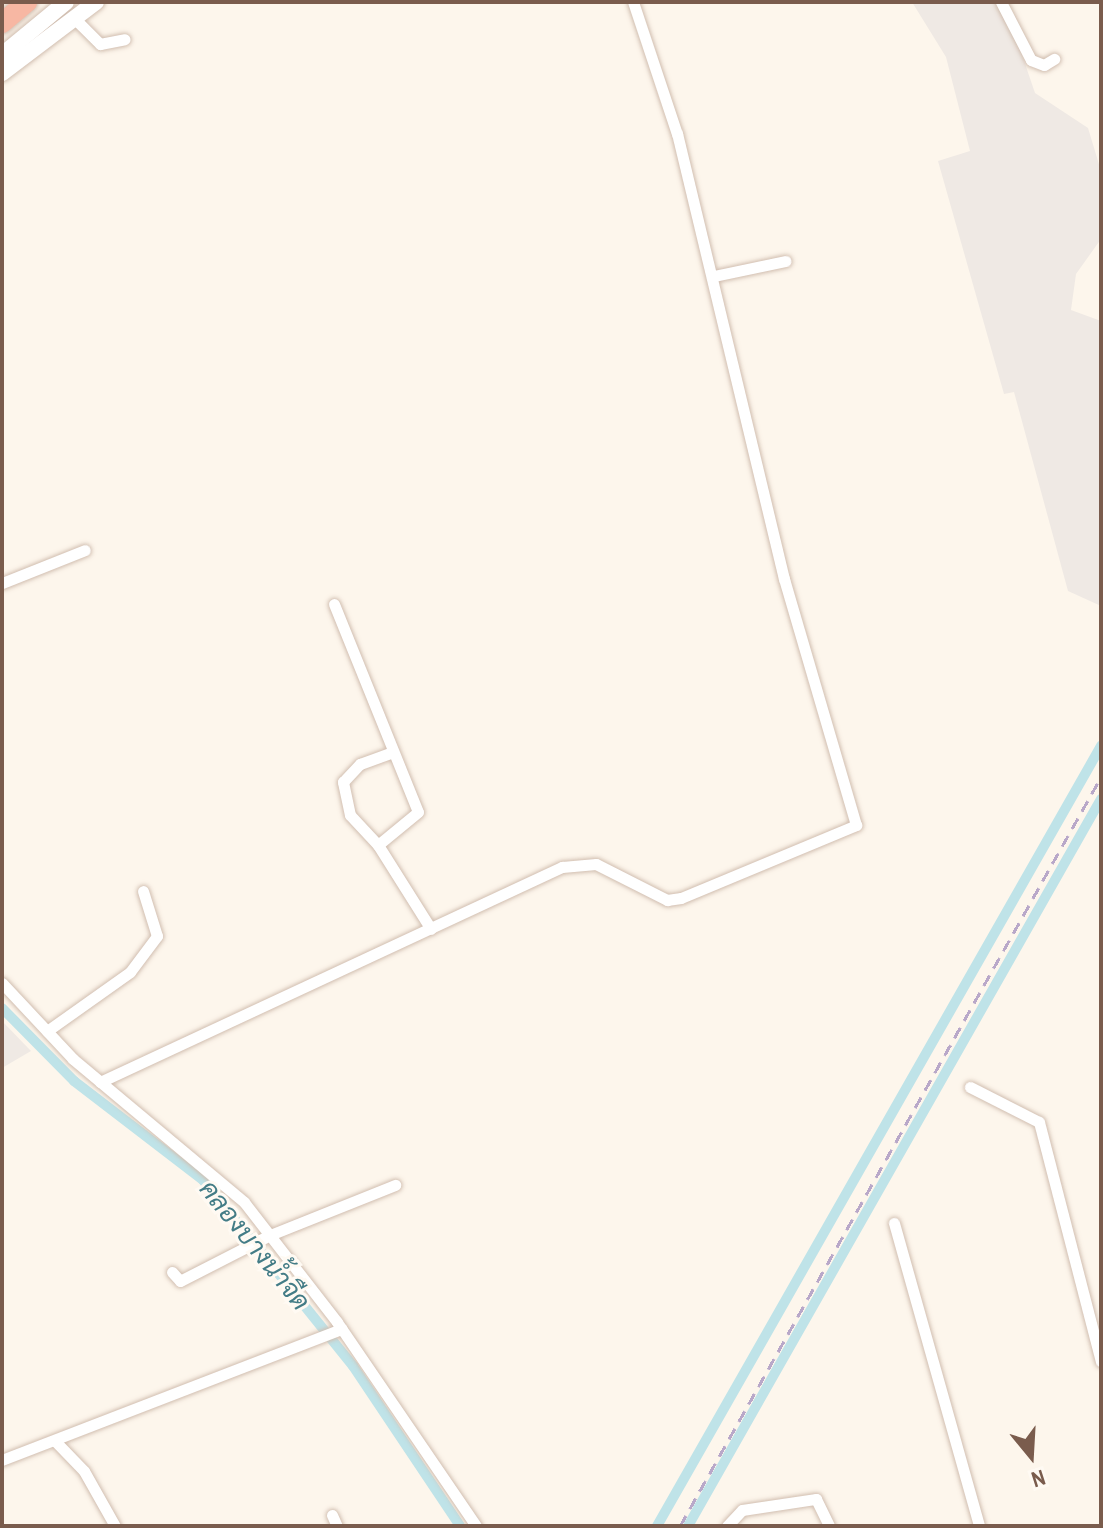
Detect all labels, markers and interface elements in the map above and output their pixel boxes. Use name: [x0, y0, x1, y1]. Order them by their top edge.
water label: คลองบางน้ำจืด: [193, 1174, 317, 1316]
north arrow: [991, 1416, 1071, 1496]
text: N: [1028, 1463, 1049, 1495]

